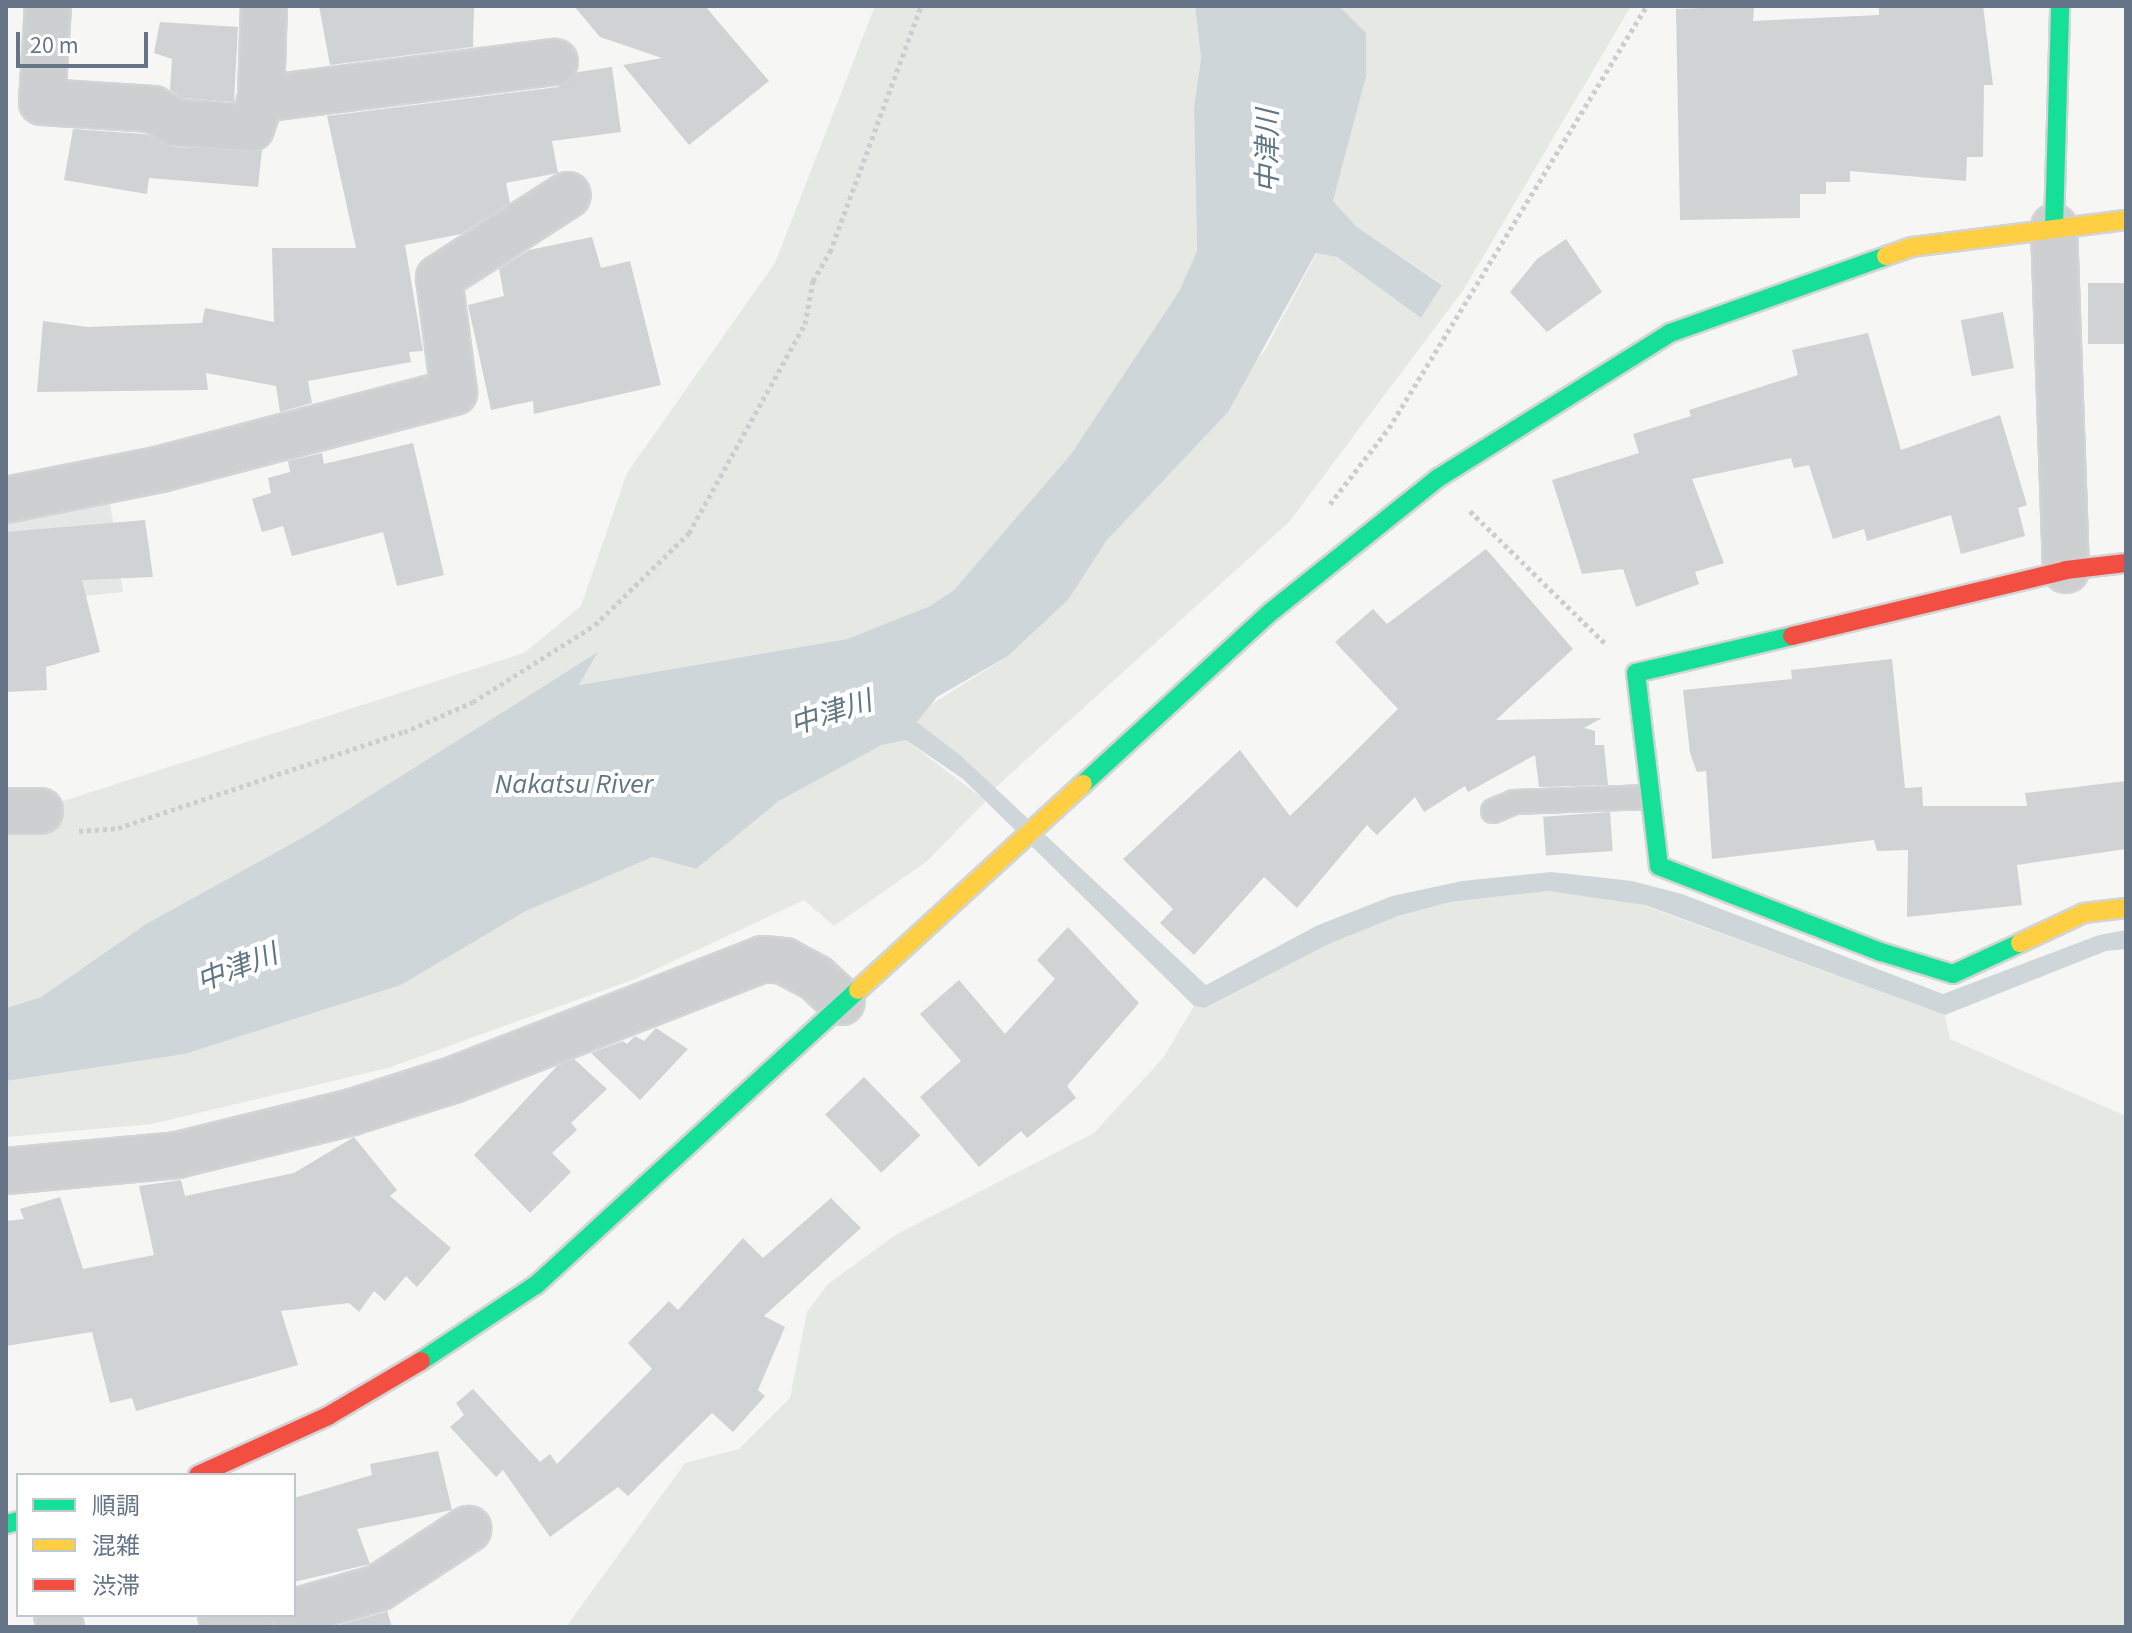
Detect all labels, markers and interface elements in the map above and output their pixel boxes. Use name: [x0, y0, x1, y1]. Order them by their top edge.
scale bar: [20, 16, 152, 66]
text: 20 m: [30, 28, 79, 63]
water label: 中津川: [1251, 109, 1285, 193]
water label: 中津川: [786, 684, 876, 742]
water label: Nakatsu River: [495, 767, 653, 801]
water label: 中津川: [192, 937, 282, 999]
legend: [16, 1473, 296, 1617]
text: 順調: [92, 1489, 140, 1524]
text: 混雑: [92, 1529, 140, 1564]
text: 渋滞: [92, 1569, 140, 1604]

